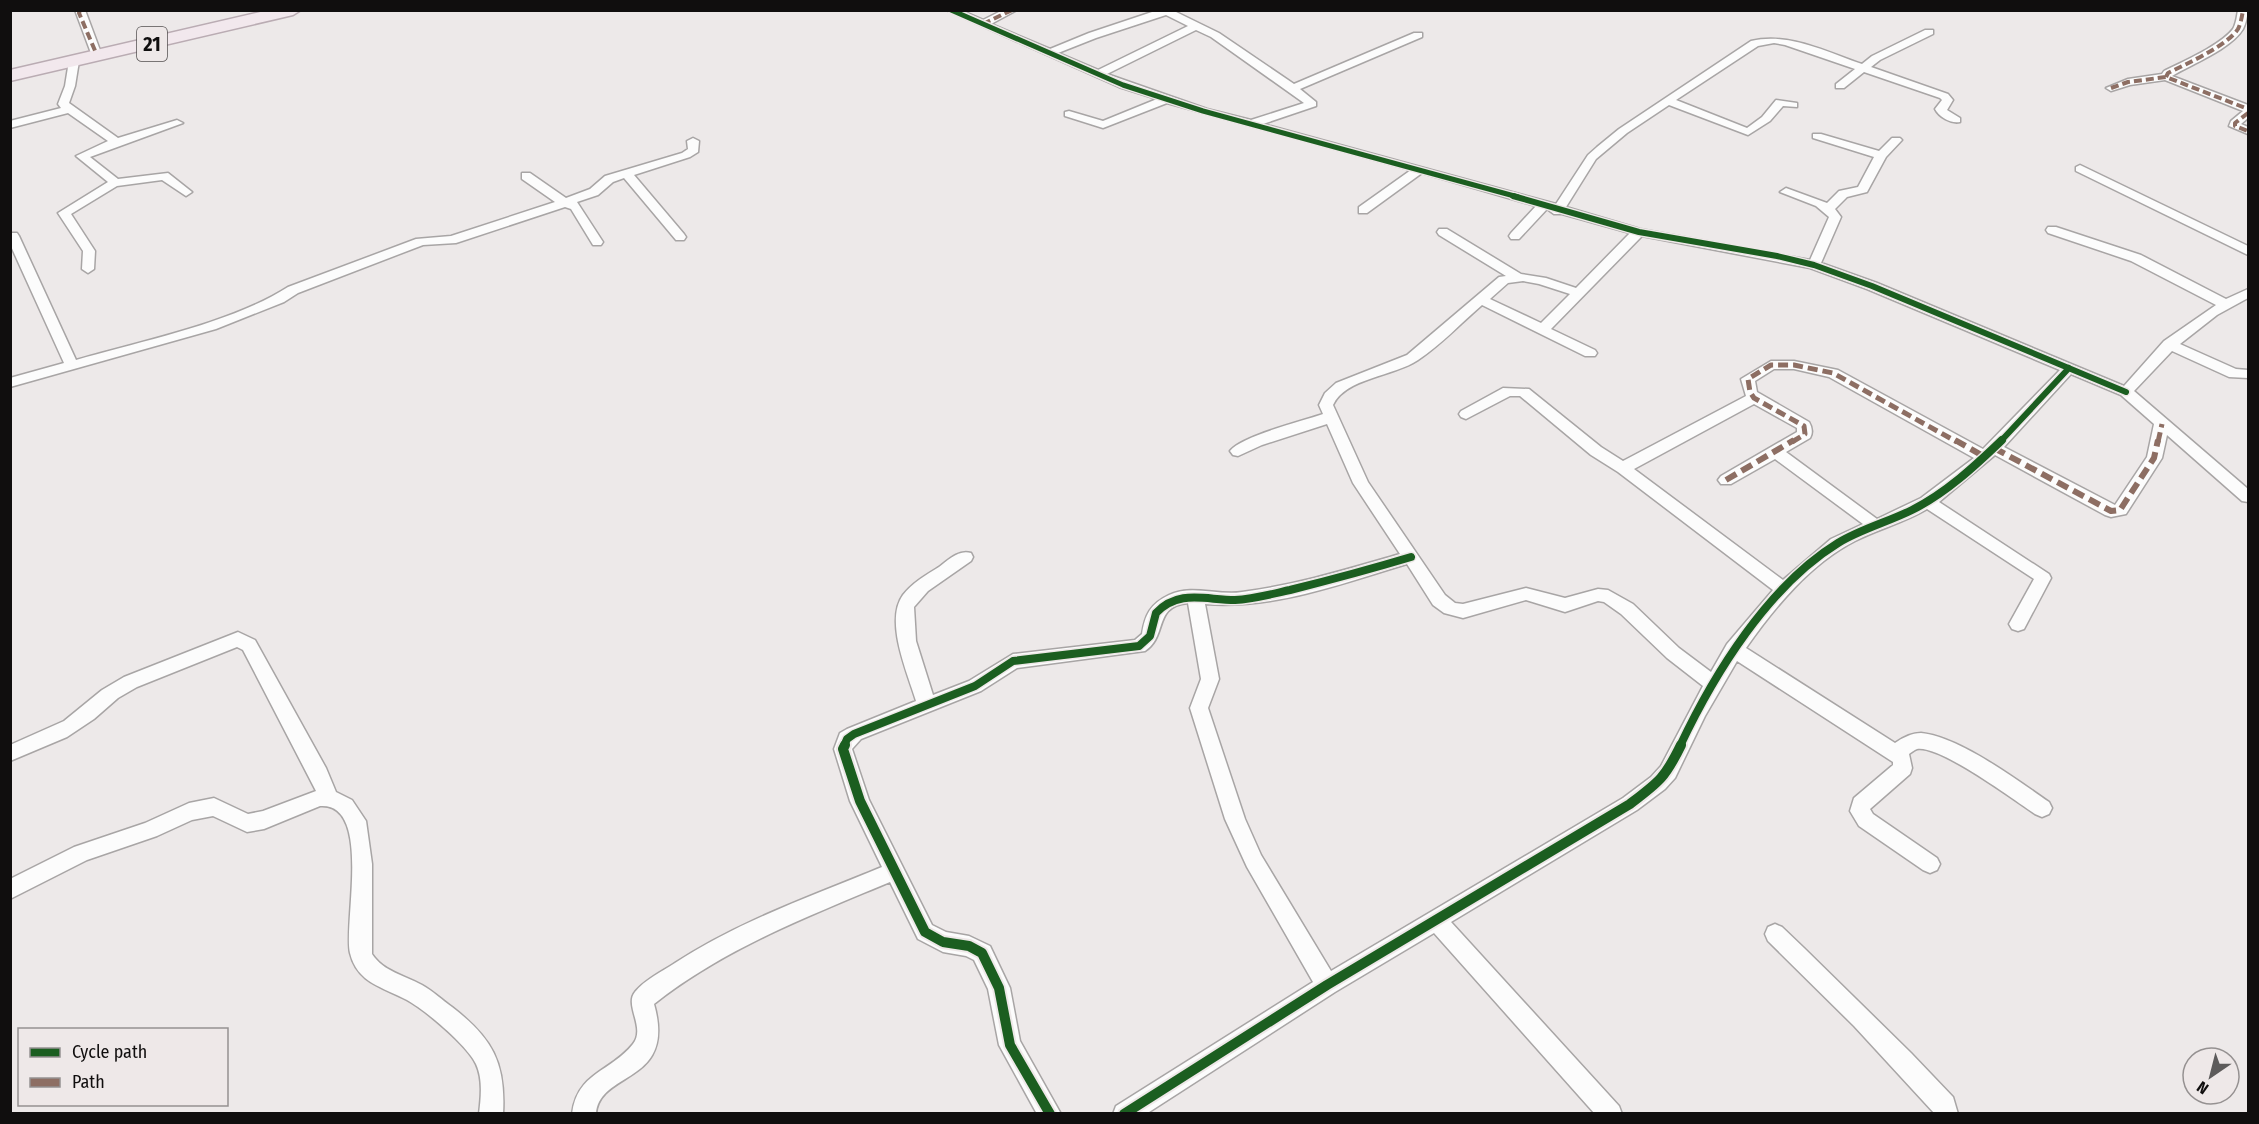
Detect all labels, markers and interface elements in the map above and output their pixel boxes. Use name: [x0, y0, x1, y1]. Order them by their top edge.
road number: 21: [137, 27, 167, 61]
legend: [18, 1028, 228, 1106]
text: Cycle path: [72, 1041, 147, 1063]
north arrow: [2181, 1046, 2241, 1106]
text: Path: [72, 1071, 105, 1093]
text: N: [2193, 1077, 2212, 1098]

